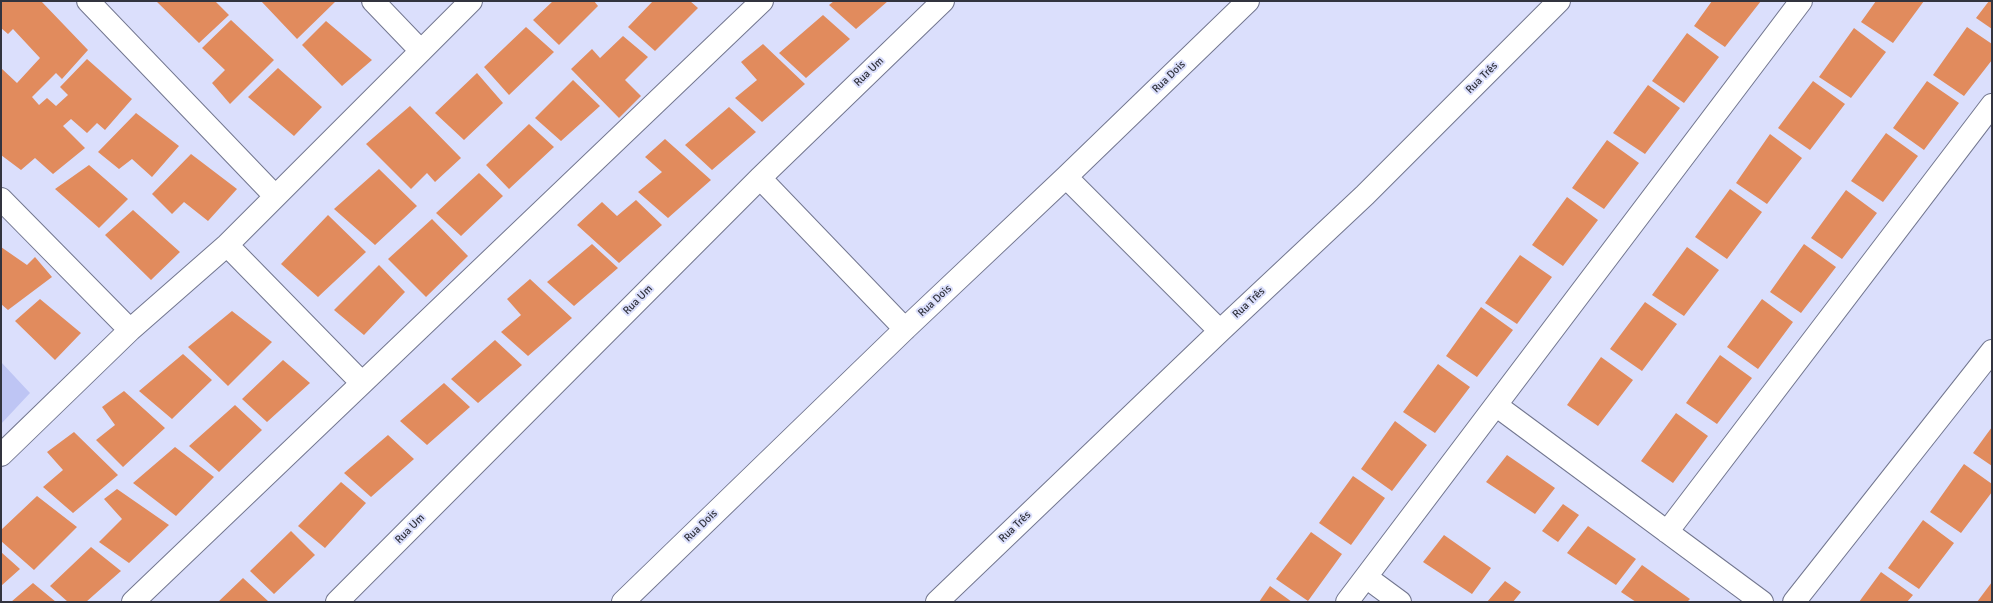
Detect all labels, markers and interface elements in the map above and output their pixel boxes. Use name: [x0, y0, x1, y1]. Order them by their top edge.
street label: Rua Um: [851, 55, 887, 89]
street label: Rua Dois: [1150, 58, 1188, 96]
street label: Rua Três: [1463, 59, 1501, 97]
street label: Rua Um: [620, 282, 656, 318]
street label: Rua Dois: [915, 282, 955, 320]
street label: Rua Três: [1230, 285, 1268, 321]
street label: Rua Dois: [682, 507, 720, 545]
street label: Rua Três: [996, 509, 1034, 545]
street label: Rua Um: [392, 511, 428, 547]

